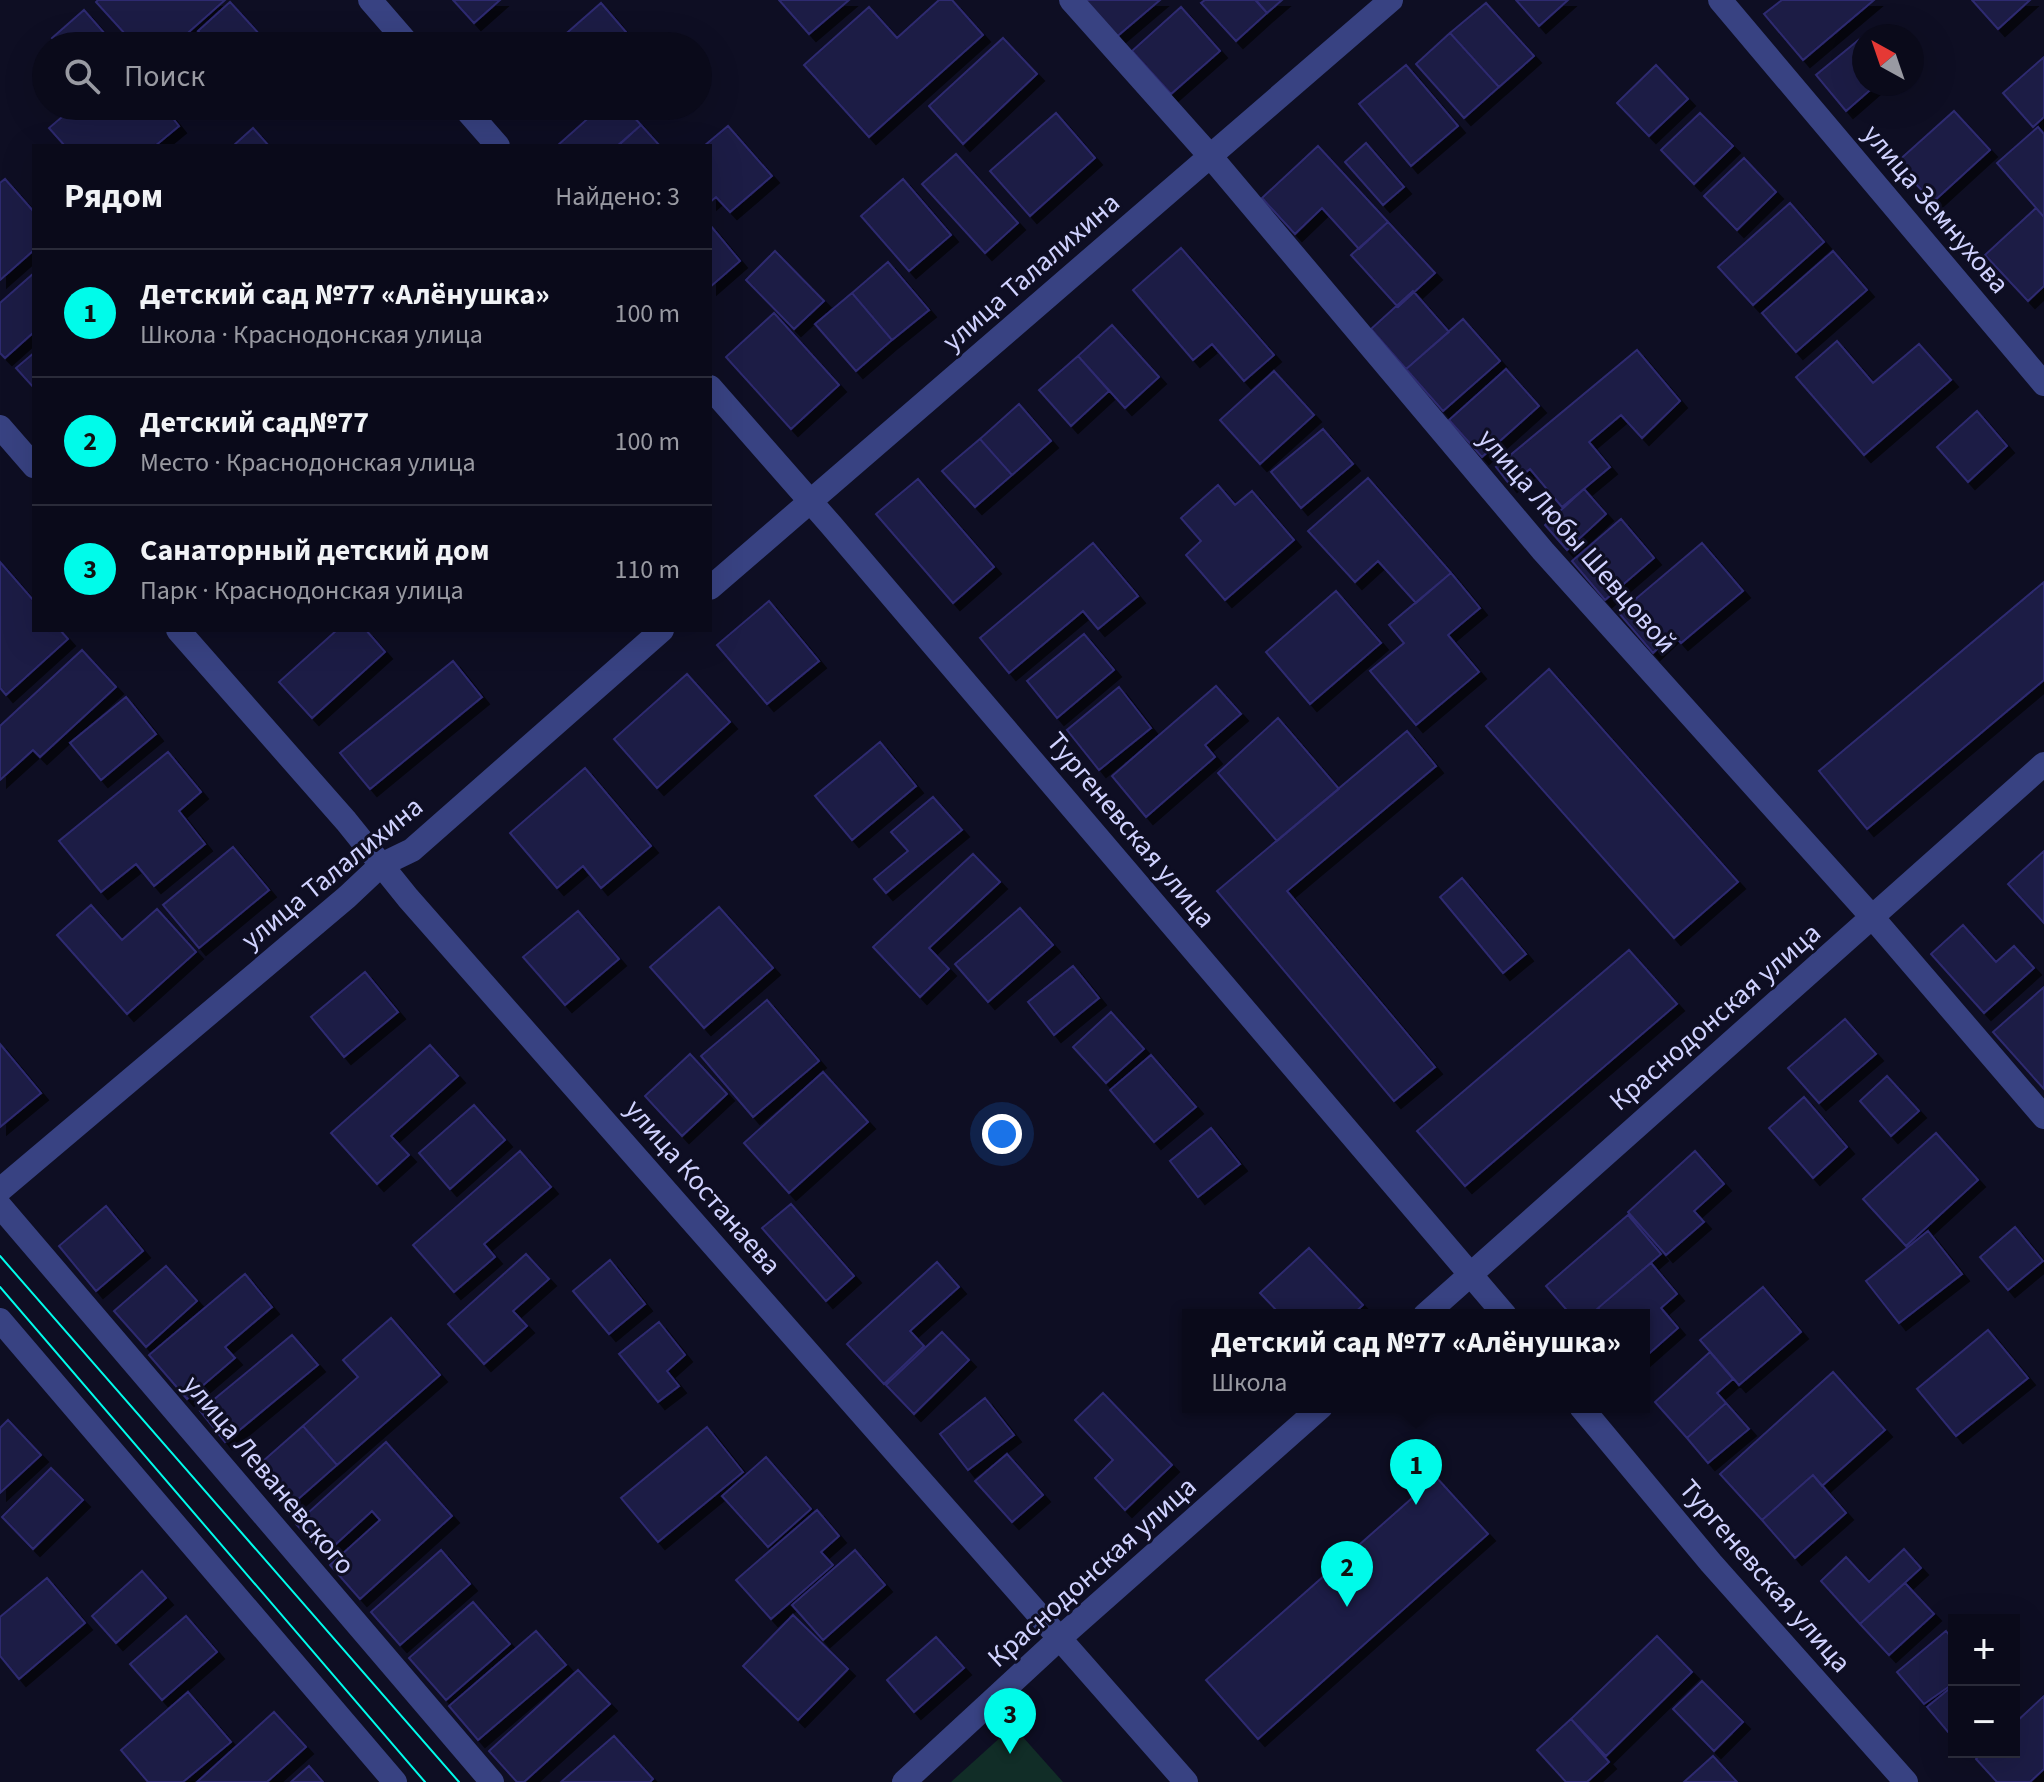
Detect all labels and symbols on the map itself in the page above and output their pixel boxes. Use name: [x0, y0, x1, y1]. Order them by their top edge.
north arrow: [1852, 24, 1924, 96]
street label: улица Земнухова: [1853, 116, 2019, 302]
street label: улица Талалихина: [933, 183, 1129, 361]
street label: улица Любы Шевцовой: [1468, 420, 1686, 662]
street label: Тургеневская улица: [1037, 723, 1225, 937]
street label: улица Талалихина: [232, 787, 432, 959]
street label: Краснодонская улица: [1600, 914, 1830, 1120]
street label: улица Костанаева: [615, 1090, 791, 1284]
your location: [982, 1114, 1022, 1154]
street label: улица Леваневского: [173, 1367, 365, 1583]
pin: 1: [1390, 1439, 1442, 1505]
street label: Краснодонская улица: [979, 1467, 1205, 1677]
street label: Тургеневская улица: [1670, 1471, 1860, 1681]
pin: 2: [1321, 1541, 1373, 1607]
pin: 3: [984, 1688, 1036, 1754]

